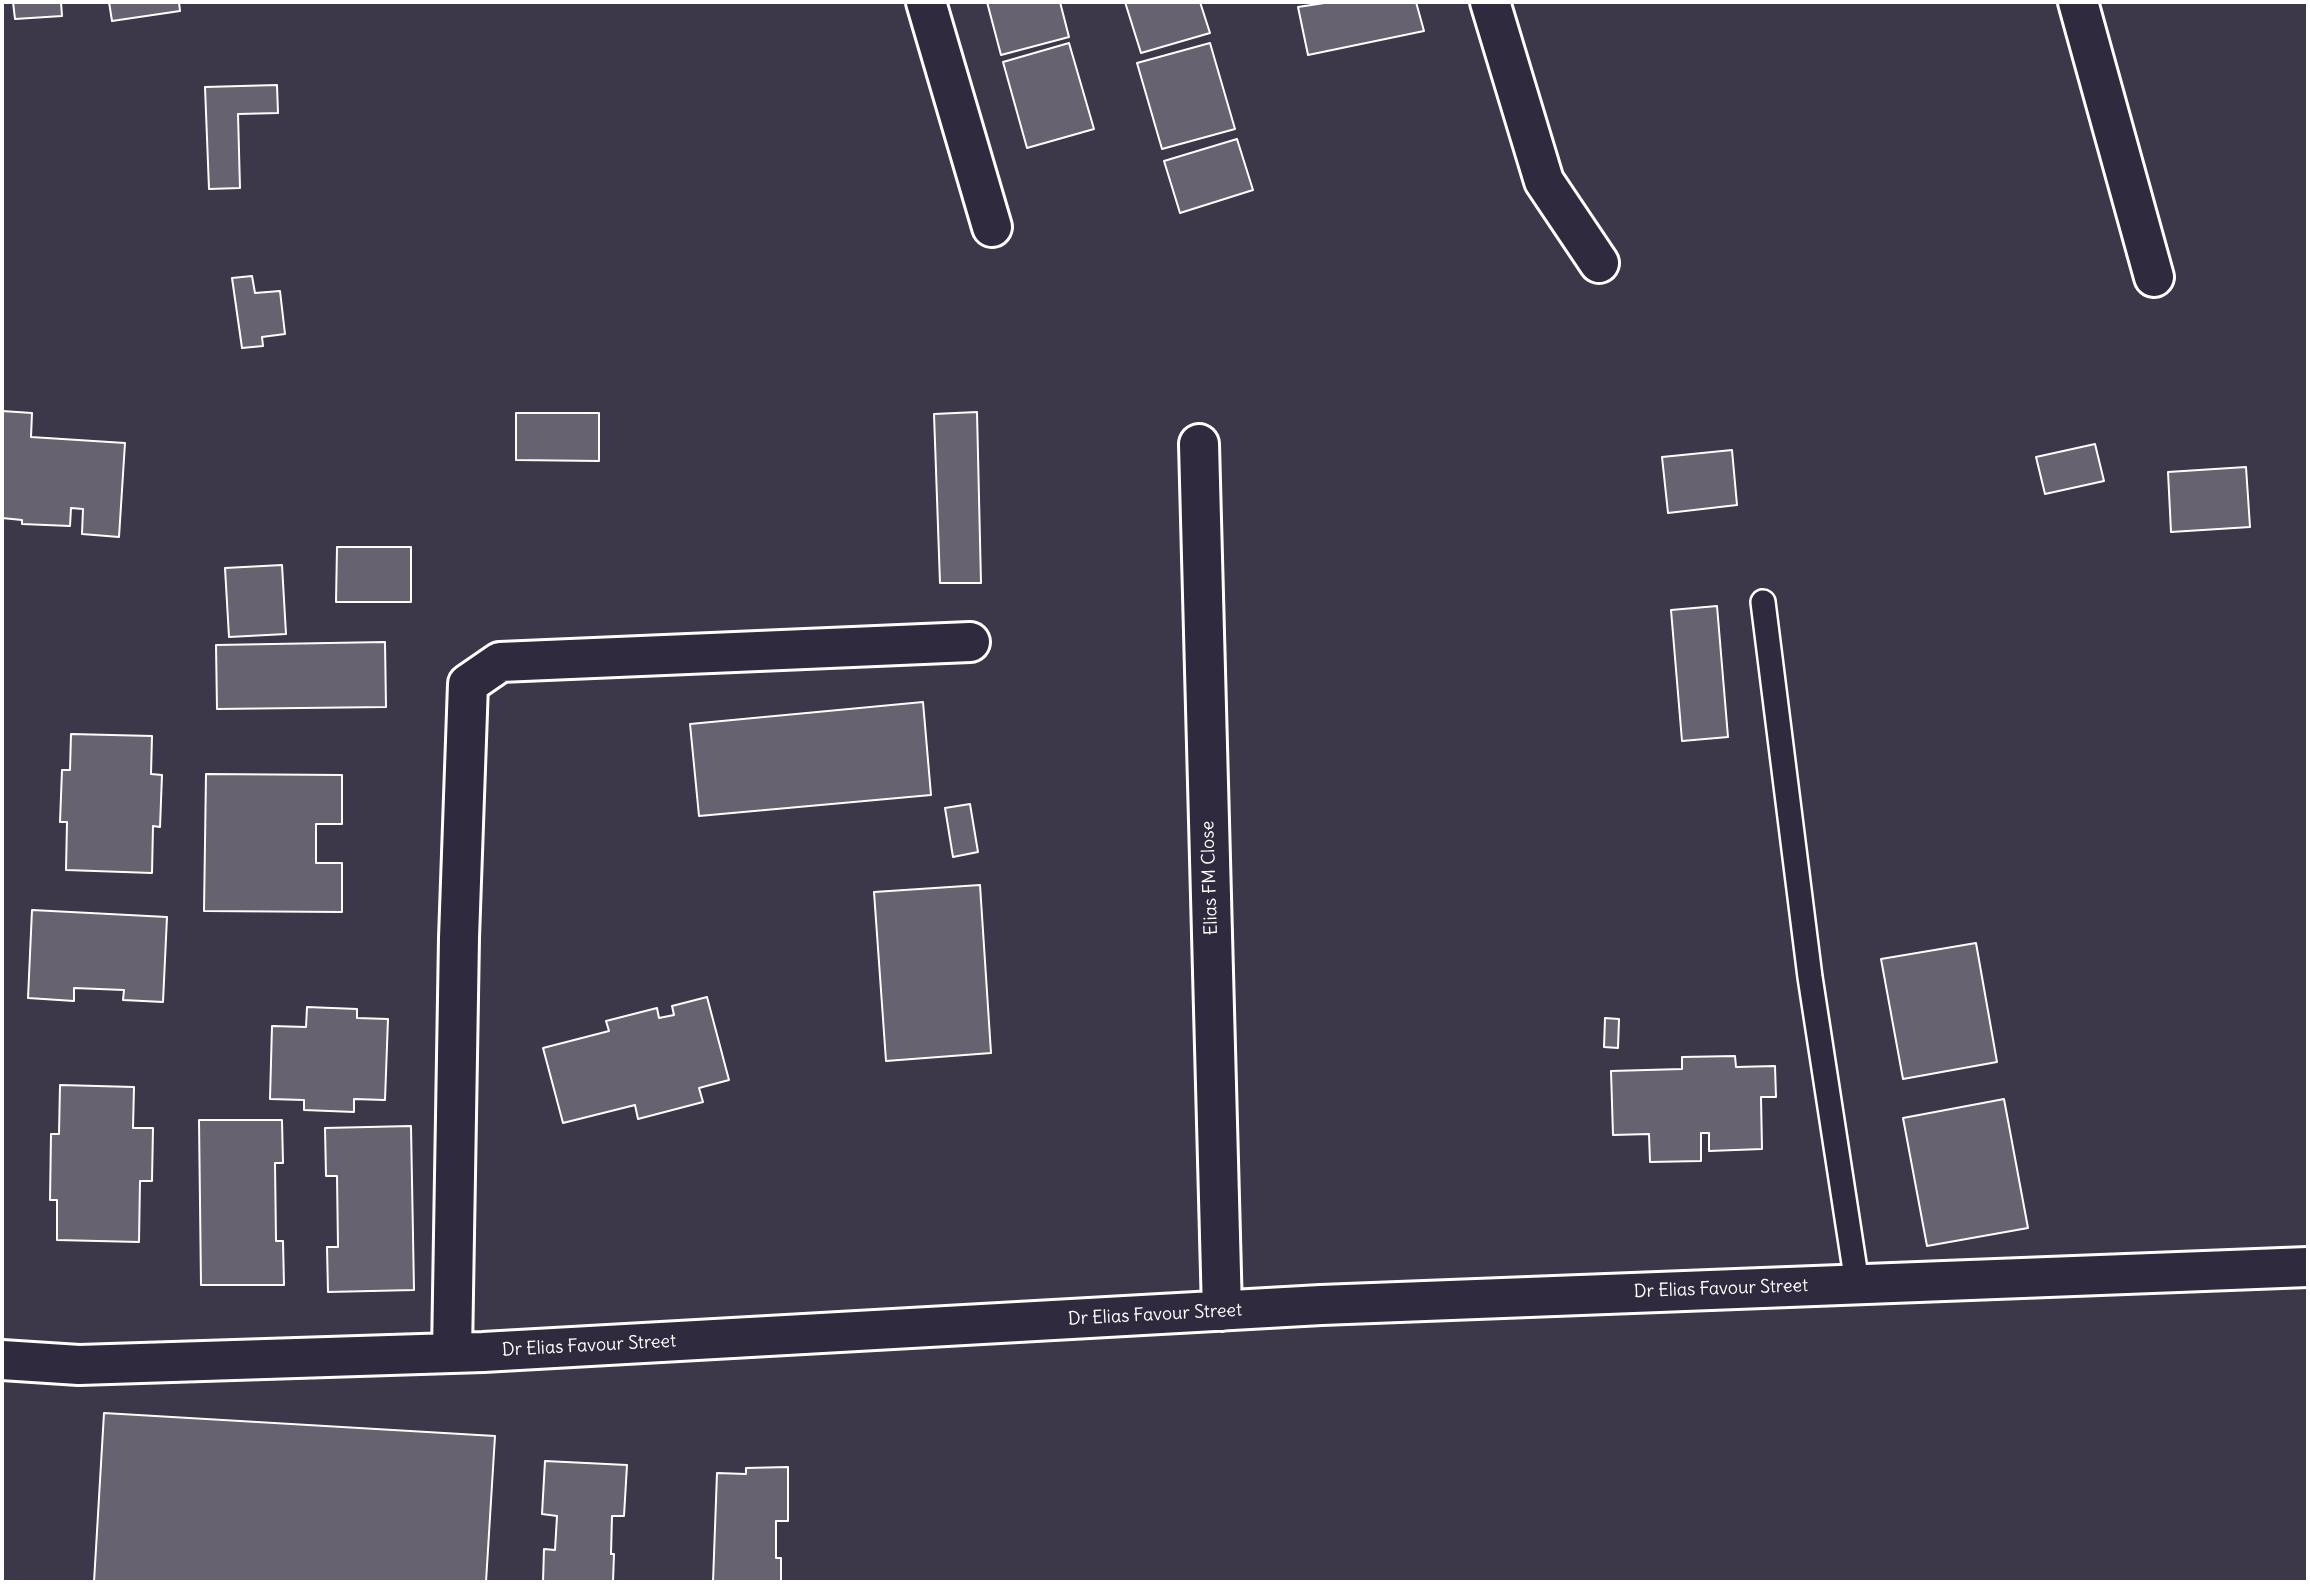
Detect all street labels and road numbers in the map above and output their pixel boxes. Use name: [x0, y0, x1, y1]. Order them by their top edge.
street label: Elias FM Close: [1197, 820, 1223, 936]
street label: Dr Elias Favour Street: [1633, 1275, 1809, 1303]
street label: Dr Elias Favour Street: [1067, 1300, 1243, 1330]
street label: Dr Elias Favour Street: [501, 1331, 677, 1361]

